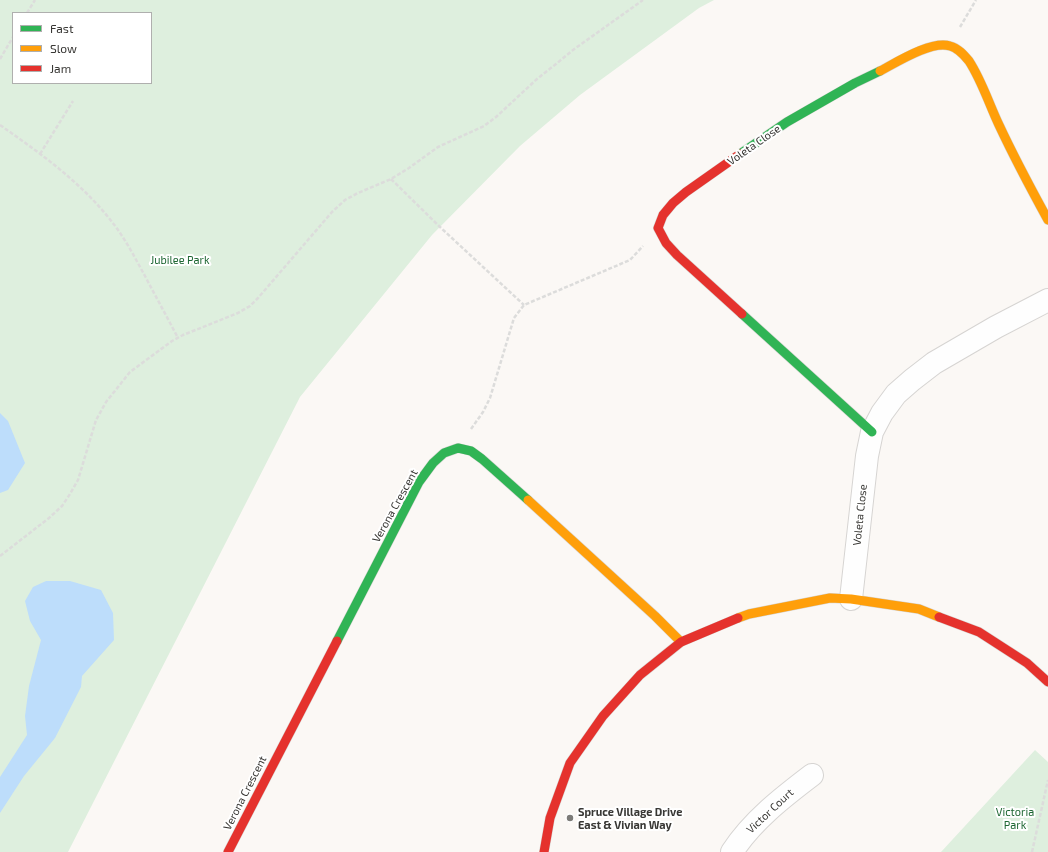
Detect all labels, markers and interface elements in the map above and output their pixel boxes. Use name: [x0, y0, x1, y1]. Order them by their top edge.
legend: [12, 12, 152, 84]
text: Fast: [50, 21, 73, 35]
text: Slow: [50, 41, 77, 55]
text: Jam: [50, 61, 71, 75]
street label: Voleta Close: [725, 122, 783, 168]
park label: Jubilee Park: [150, 253, 210, 267]
street label: Verona Crescent: [369, 467, 421, 545]
street label: Voleta Close: [850, 484, 870, 546]
street label: Verona Crescent: [221, 754, 269, 832]
street label: Victor Court: [744, 786, 796, 836]
place label: Spruce Village Drive East & Vivian Way: [578, 805, 682, 831]
park label: Victoria Park: [996, 805, 1034, 831]
marker: Spruce Village Drive East & Vivian Way: [565, 813, 575, 823]

